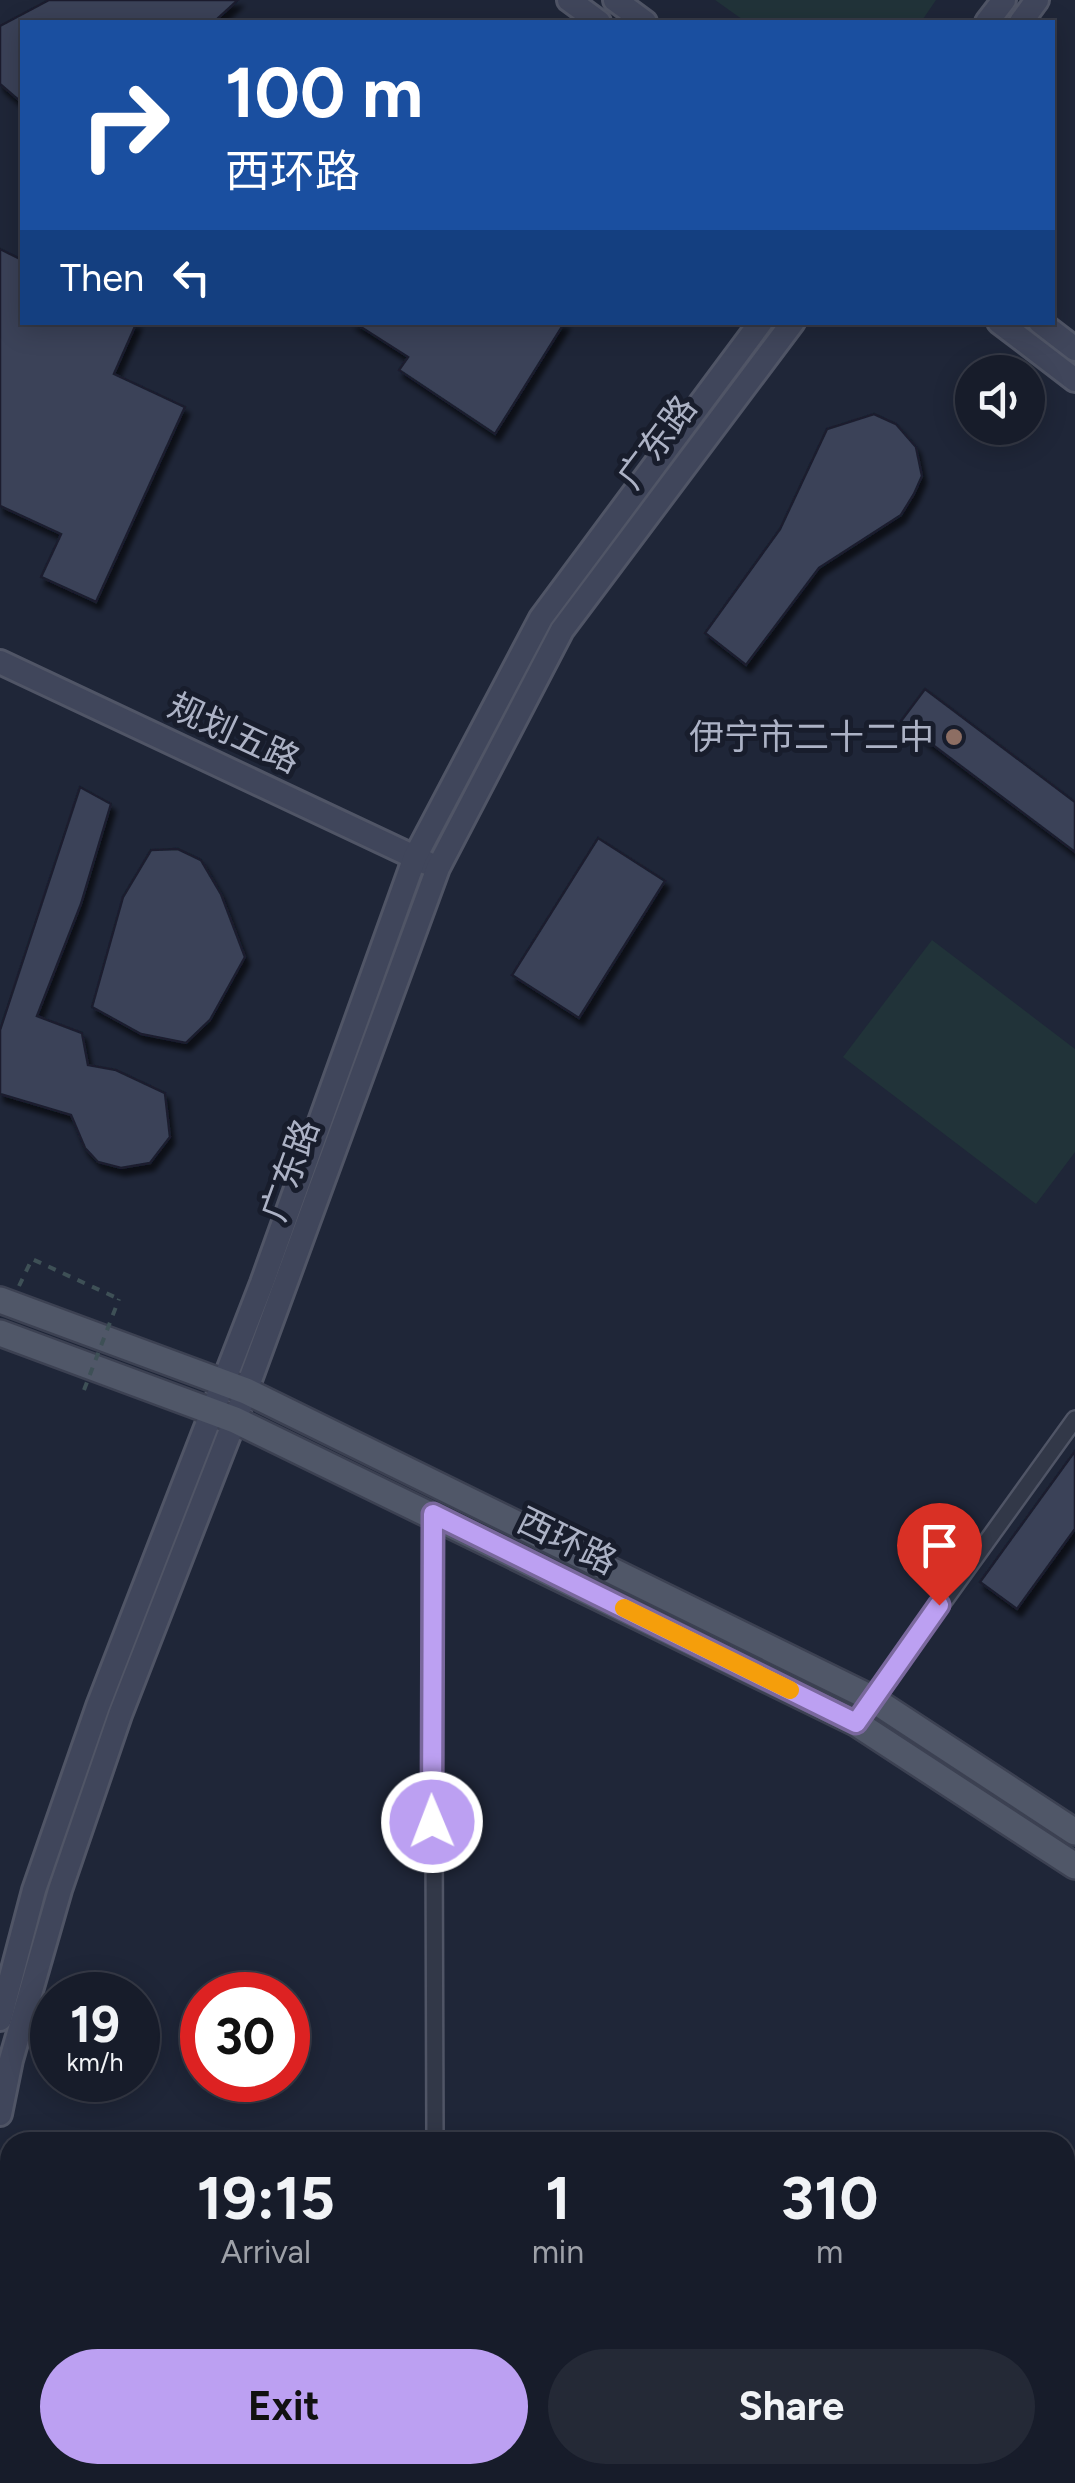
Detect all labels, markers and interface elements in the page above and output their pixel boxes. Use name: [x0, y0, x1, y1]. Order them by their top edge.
text: 100 m: [225, 50, 423, 135]
icon: right: [60, 60, 190, 190]
text: 西环路: [225, 144, 360, 198]
icon: left: [164, 250, 219, 305]
text: Then: [60, 255, 144, 301]
map controls: [955, 355, 1045, 445]
button: sound: [955, 355, 1045, 445]
street label: 广东路: [609, 387, 705, 497]
street label: 规划五路: [162, 684, 306, 782]
place label: 伊宁市二十二中: [689, 716, 934, 758]
marker: 伊宁市二十二中: [943, 726, 965, 748]
street label: 广东路: [252, 1113, 328, 1227]
street label: 西环路: [511, 1499, 623, 1583]
pin: [897, 1503, 982, 1606]
icon: arrive: [912, 1518, 967, 1573]
position arrow: [380, 1770, 484, 1874]
speed limit sign: 30: [180, 1972, 310, 2102]
text: 19: [70, 1994, 120, 2055]
text: km/h: [66, 2047, 124, 2077]
text: 19:15: [197, 2162, 335, 2234]
text: 1: [545, 2162, 571, 2234]
text: 310: [781, 2162, 878, 2234]
text: Arrival: [221, 2233, 311, 2271]
text: min: [532, 2233, 584, 2271]
text: m: [816, 2233, 843, 2271]
button: Exit: [40, 2349, 528, 2464]
button: Share: [548, 2349, 1035, 2464]

